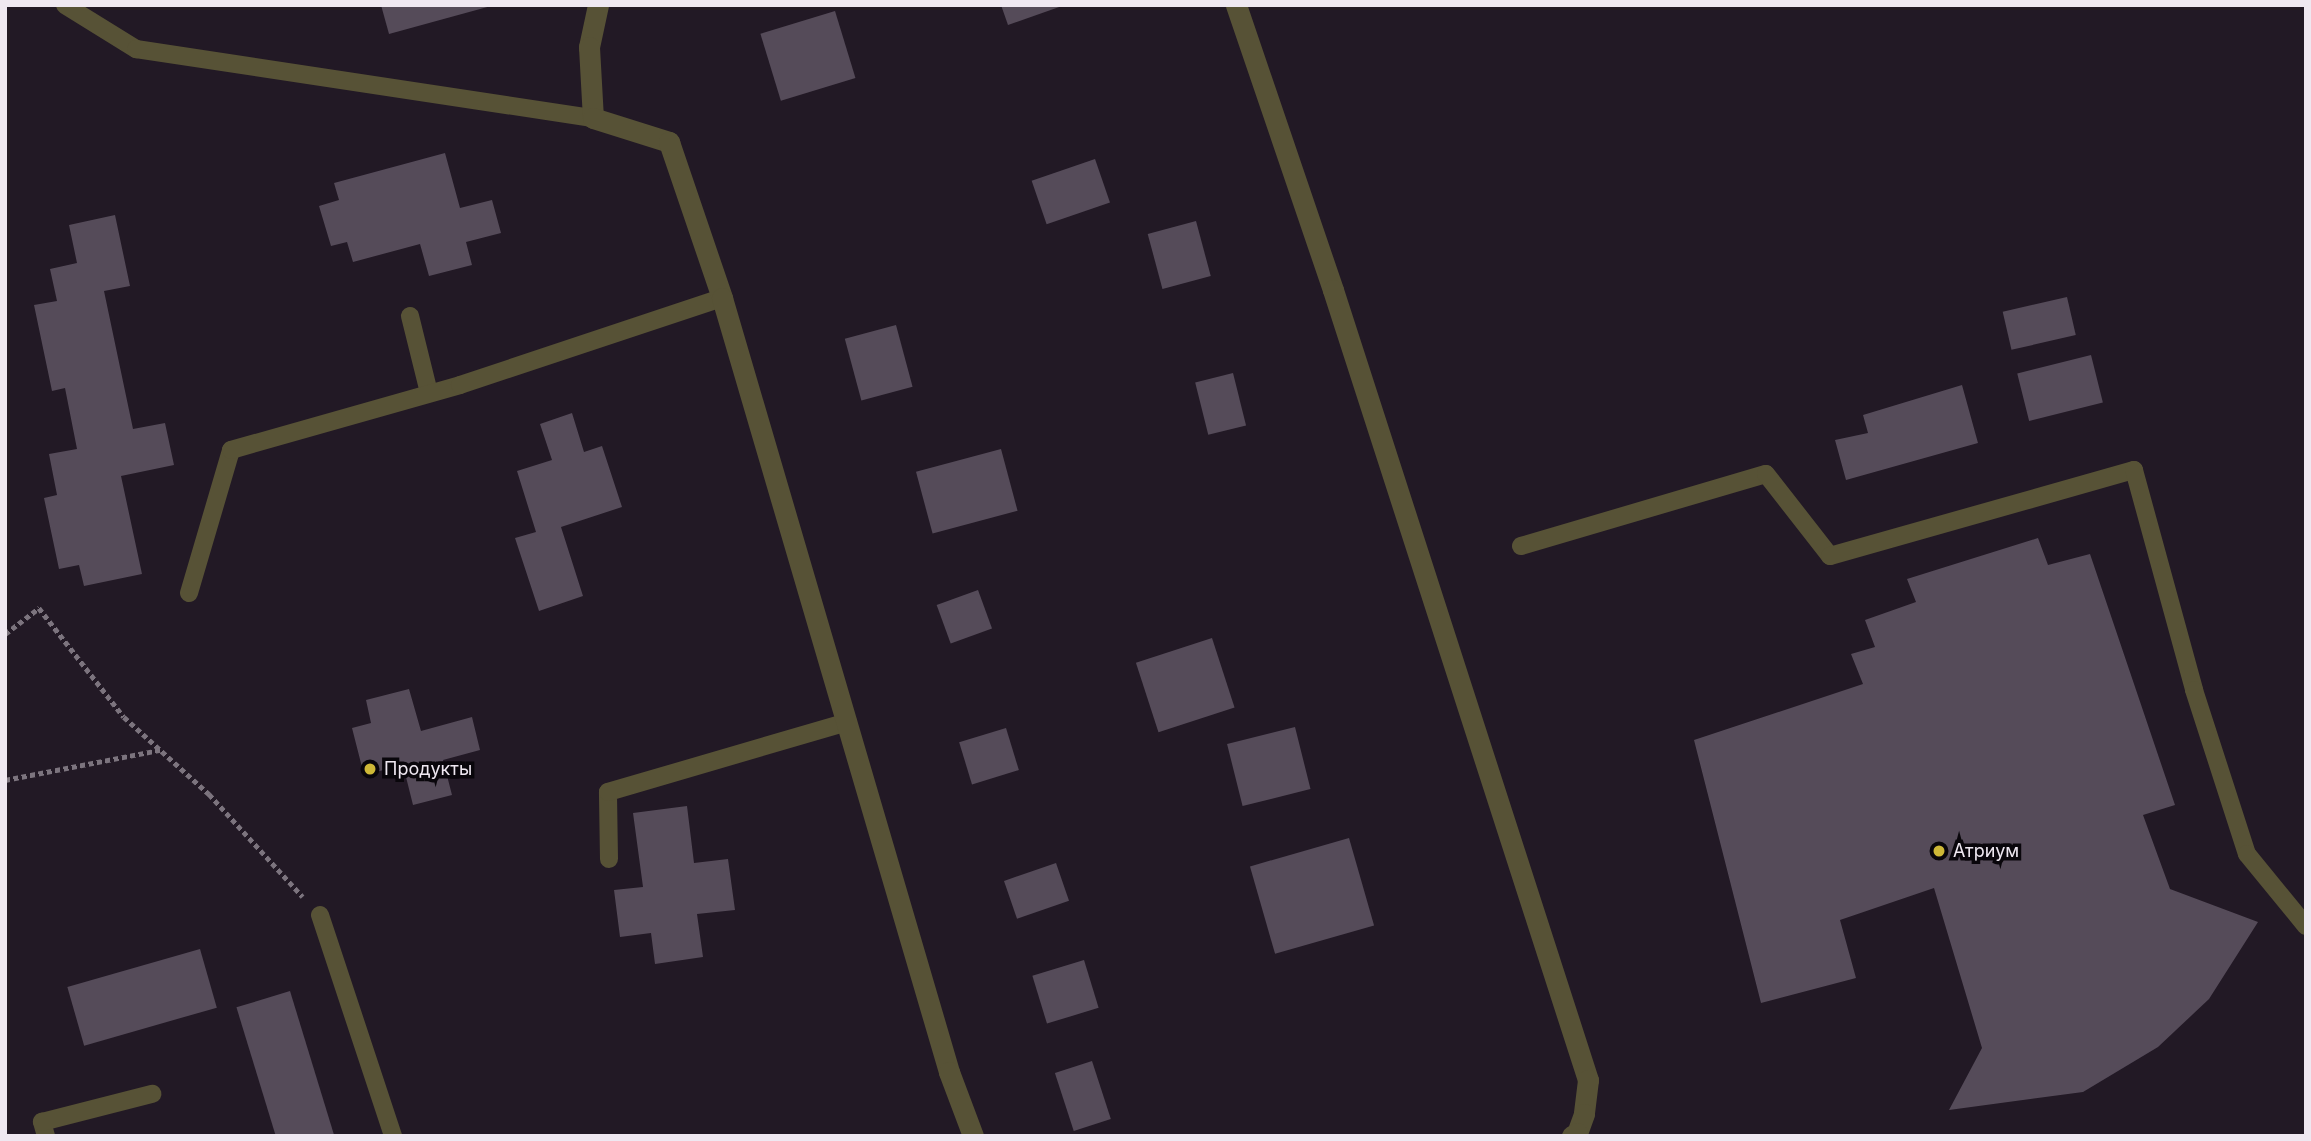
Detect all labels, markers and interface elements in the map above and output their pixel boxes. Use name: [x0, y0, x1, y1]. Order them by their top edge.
place label: Продукты: [384, 758, 472, 780]
marker: Продукты: [362, 761, 378, 777]
place label: Атриум: [1953, 840, 2019, 862]
marker: Атриум: [1931, 843, 1947, 859]

